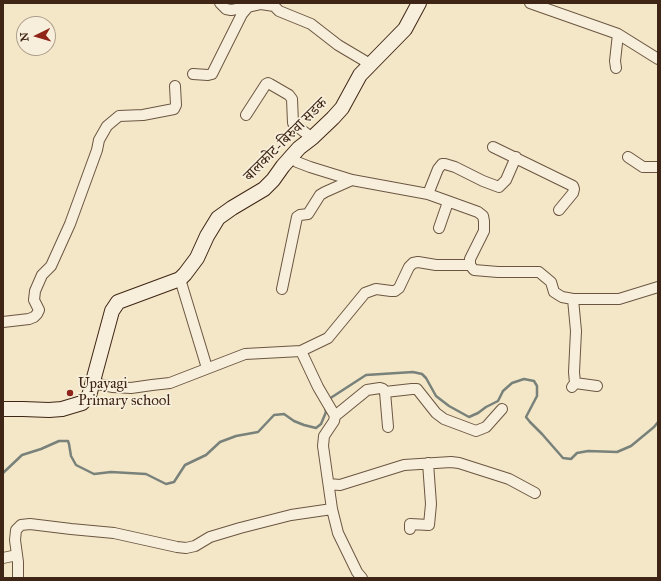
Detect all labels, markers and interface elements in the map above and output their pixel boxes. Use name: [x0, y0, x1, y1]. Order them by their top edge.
north arrow: [16, 16, 56, 56]
text: N: [18, 32, 31, 42]
street label: बालकोट-बिरुवा सडक: [241, 95, 331, 185]
place label: Upayagi Primary school: [78, 375, 170, 410]
marker: Upayagi Primary school: [65, 388, 75, 398]

